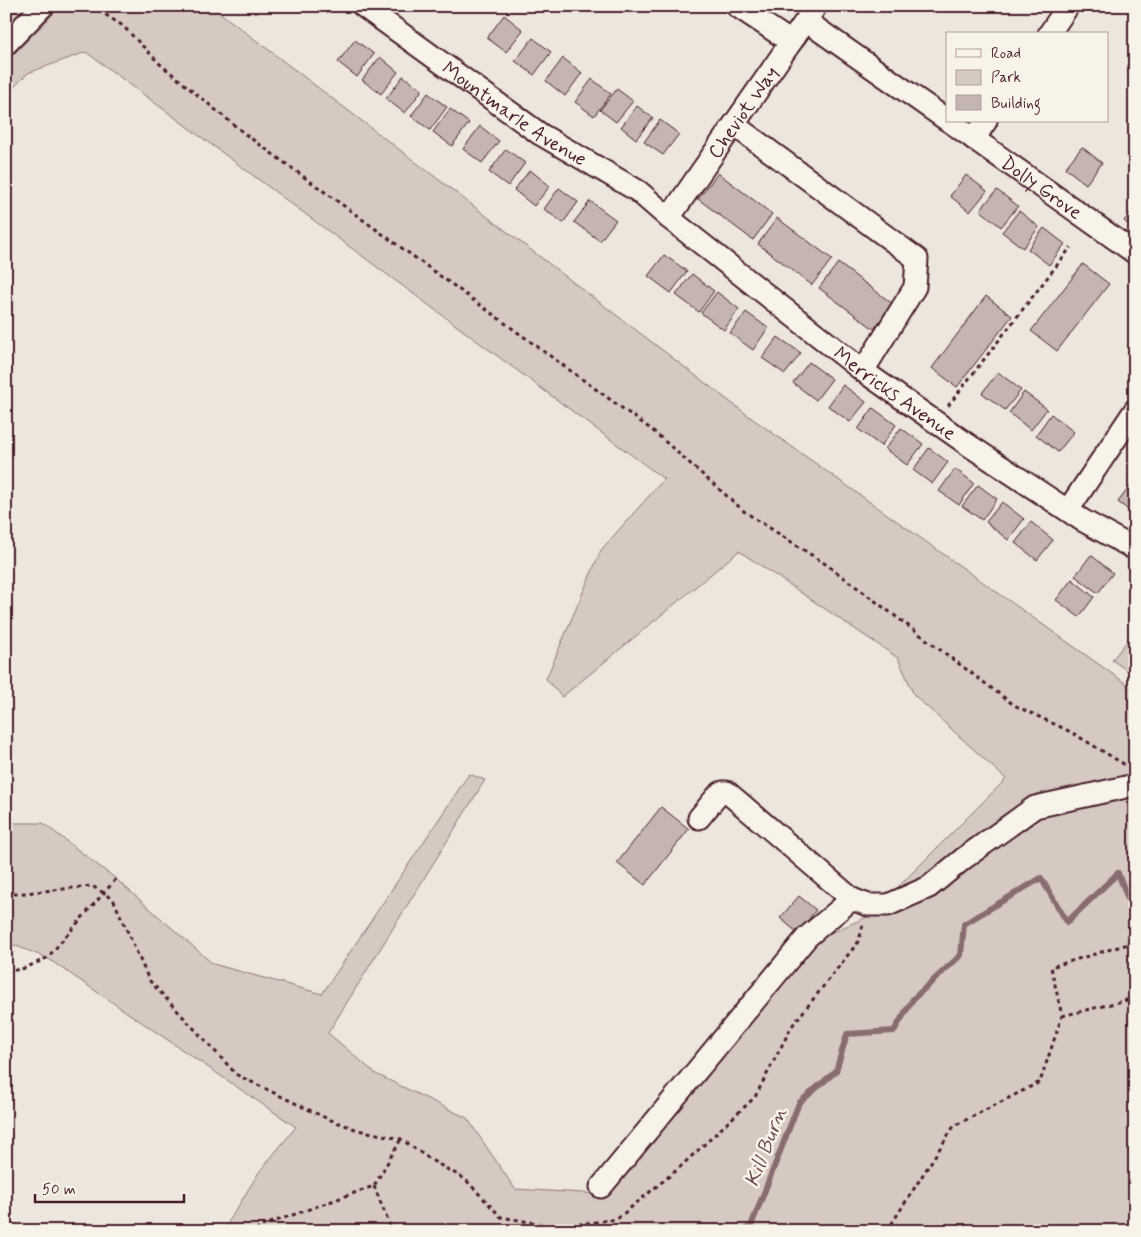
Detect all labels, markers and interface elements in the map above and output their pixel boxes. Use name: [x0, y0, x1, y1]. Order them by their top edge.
legend: [946, 32, 1108, 122]
text: Road: [991, 44, 1021, 64]
street label: Mountmarle Avenue: [436, 56, 591, 173]
street label: Cheviot Way: [702, 61, 785, 165]
text: Park: [991, 68, 1021, 88]
text: Building: [991, 94, 1041, 115]
street label: Dolly Grove: [995, 150, 1087, 227]
street label: Merricks Avenue: [827, 341, 961, 447]
water label: Kill Burn: [738, 1103, 794, 1191]
scale bar: [35, 1172, 184, 1204]
text: 50 m: [42, 1180, 76, 1200]

